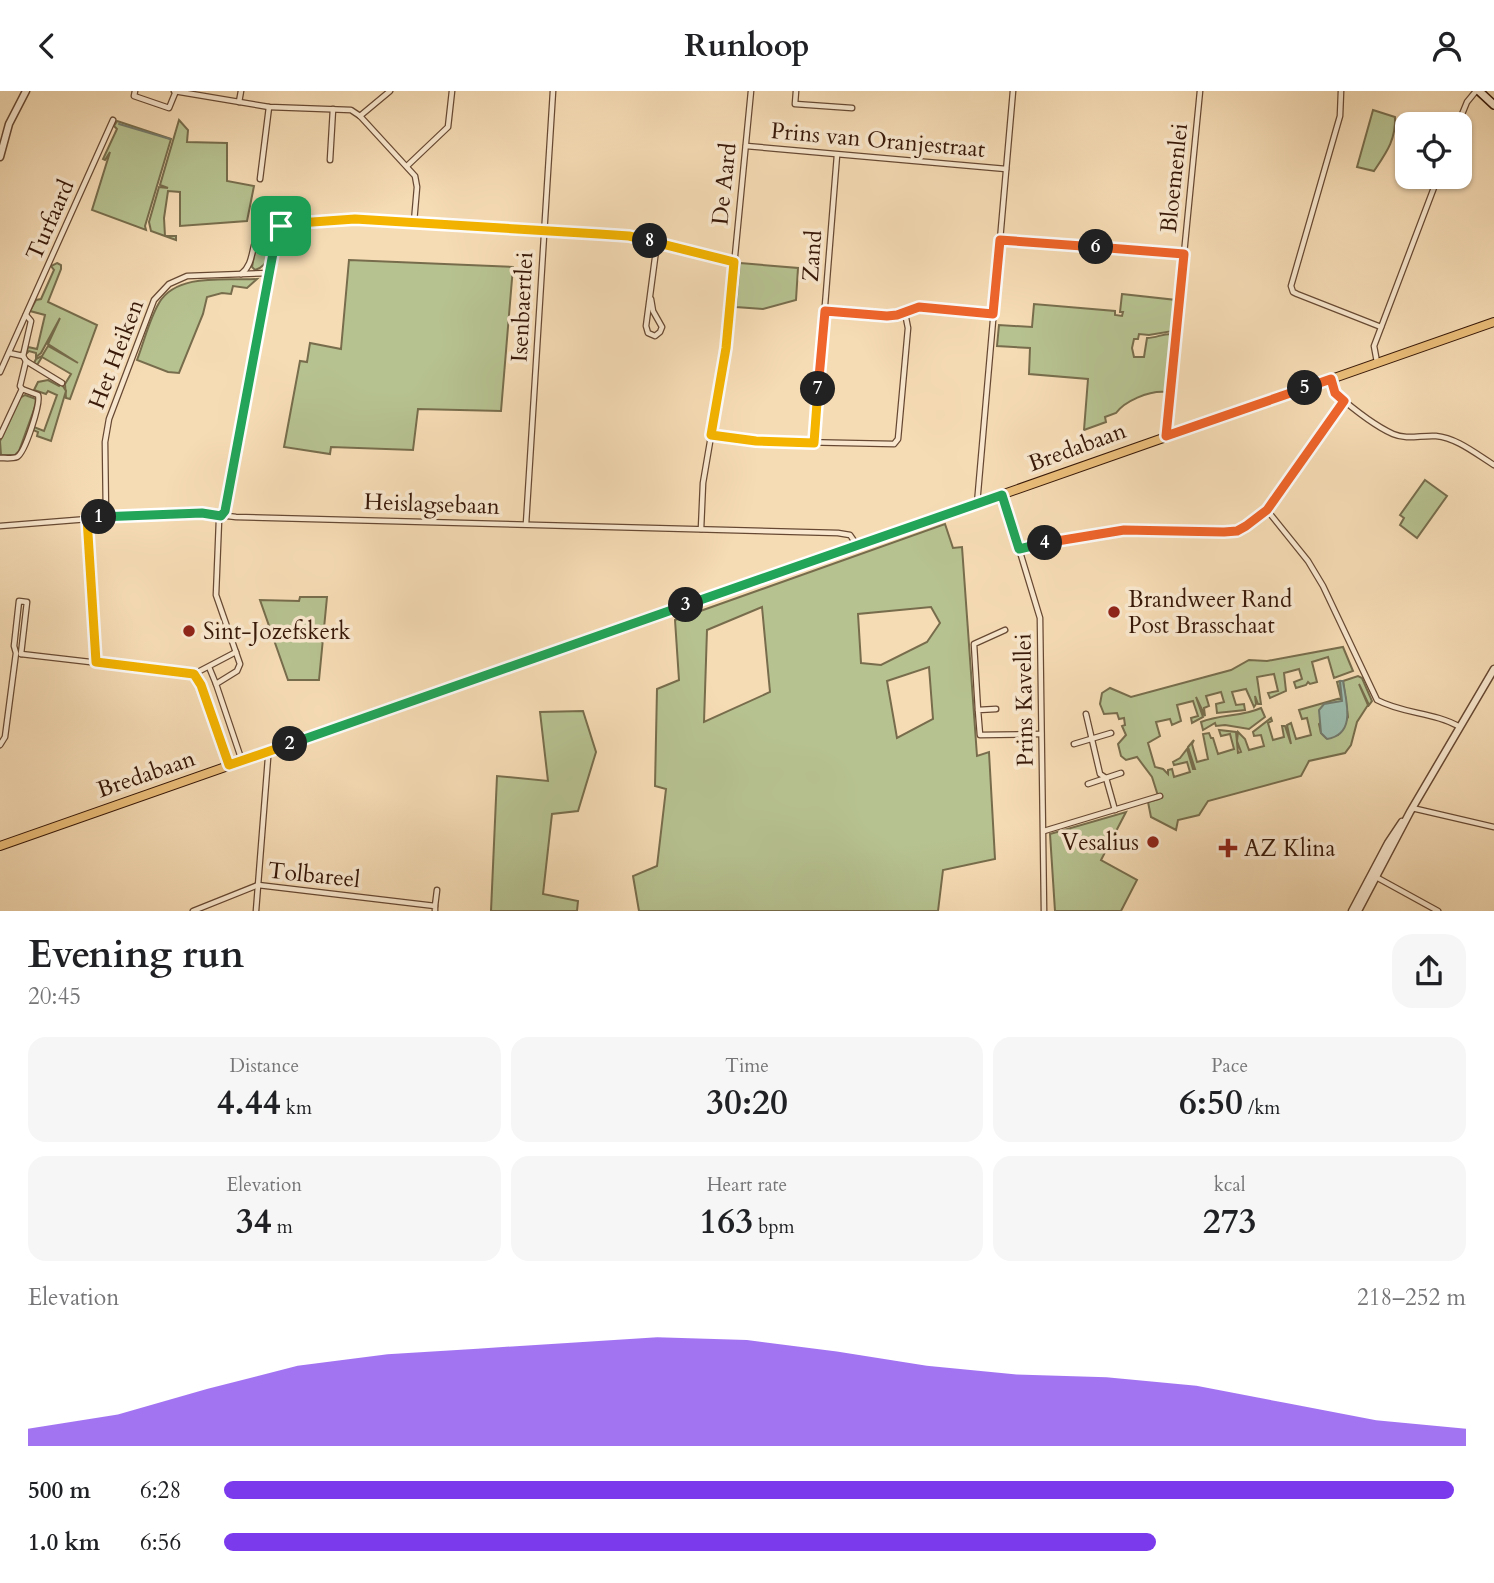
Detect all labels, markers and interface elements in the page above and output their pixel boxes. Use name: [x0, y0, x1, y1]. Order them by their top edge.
text: Runloop: [684, 24, 810, 68]
icon: back: [28, 27, 66, 65]
icon: person: [1428, 27, 1466, 65]
map controls: [1395, 112, 1472, 189]
button: locate: [1395, 112, 1472, 189]
street label: Prins van Oranjestraat: [770, 115, 986, 165]
street label: Bloemenlei: [1153, 122, 1195, 234]
street label: De Aard: [704, 141, 744, 227]
street label: Turfaard: [18, 174, 82, 265]
pin: [251, 196, 311, 256]
icon: arrive: [262, 207, 300, 245]
pin: 8: [632, 223, 668, 259]
text: 8: [645, 227, 654, 253]
street label: Zand: [795, 228, 829, 283]
pin: 6: [1078, 229, 1114, 265]
text: 6: [1091, 233, 1100, 259]
street label: Isenbaertlei: [504, 251, 540, 363]
street label: Het Heiken: [81, 295, 151, 413]
pin: 7: [800, 371, 836, 407]
pin: 5: [1288, 371, 1322, 405]
text: 5: [1300, 374, 1309, 400]
text: 7: [813, 375, 822, 401]
street label: Bredabaan: [1024, 415, 1130, 479]
street label: Heislagsebaan: [364, 486, 500, 522]
pin: 1: [82, 499, 116, 535]
text: 1: [94, 503, 103, 529]
pin: 4: [1028, 525, 1062, 561]
text: 4: [1040, 529, 1049, 555]
place label: Brandweer Rand Post Brasschaat: [1128, 584, 1293, 641]
pin: 3: [668, 587, 704, 623]
text: 3: [681, 591, 690, 617]
marker: Brandweer Rand Post Brasschaat: [1106, 604, 1122, 620]
place label: Sint-Jozefskerk: [203, 616, 351, 647]
marker: Sint-Jozefskerk: [181, 623, 197, 639]
street label: Prins Kavellei: [1007, 633, 1041, 767]
pin: 2: [272, 727, 308, 761]
text: 2: [285, 730, 294, 756]
street label: Bredabaan: [93, 743, 199, 805]
place label: Vesalius: [1061, 827, 1139, 858]
place label: AZ Klina: [1244, 833, 1335, 864]
marker: Vesalius: [1145, 834, 1161, 850]
marker: AZ Klina: [1218, 838, 1238, 858]
street label: Tolbareel: [266, 855, 362, 895]
text: Evening run: [28, 929, 244, 981]
button: share: [1392, 934, 1466, 1008]
text: 20:45: [28, 981, 81, 1012]
text: Distance: [230, 1053, 299, 1079]
text: Time: [725, 1053, 769, 1079]
text: Pace: [1211, 1053, 1248, 1079]
text: 4.44: [217, 1079, 281, 1127]
text: 30:20: [706, 1079, 788, 1127]
text: 6:50: [1179, 1079, 1243, 1127]
text: km: [281, 1095, 312, 1121]
text: /km: [1243, 1095, 1280, 1121]
text: Elevation: [227, 1172, 302, 1198]
text: Heart rate: [707, 1172, 787, 1198]
text: kcal: [1214, 1172, 1246, 1198]
text: 34: [236, 1198, 272, 1246]
text: 163: [699, 1198, 753, 1246]
text: 273: [1203, 1198, 1257, 1246]
text: m: [272, 1214, 293, 1240]
text: bpm: [753, 1214, 795, 1240]
text: Elevation: [28, 1282, 119, 1313]
text: 218–252 m: [1357, 1282, 1466, 1313]
text: 500 m: [28, 1475, 91, 1506]
text: 6:28: [140, 1475, 181, 1506]
text: 1.0 km: [28, 1527, 100, 1558]
text: 6:56: [140, 1527, 181, 1558]

